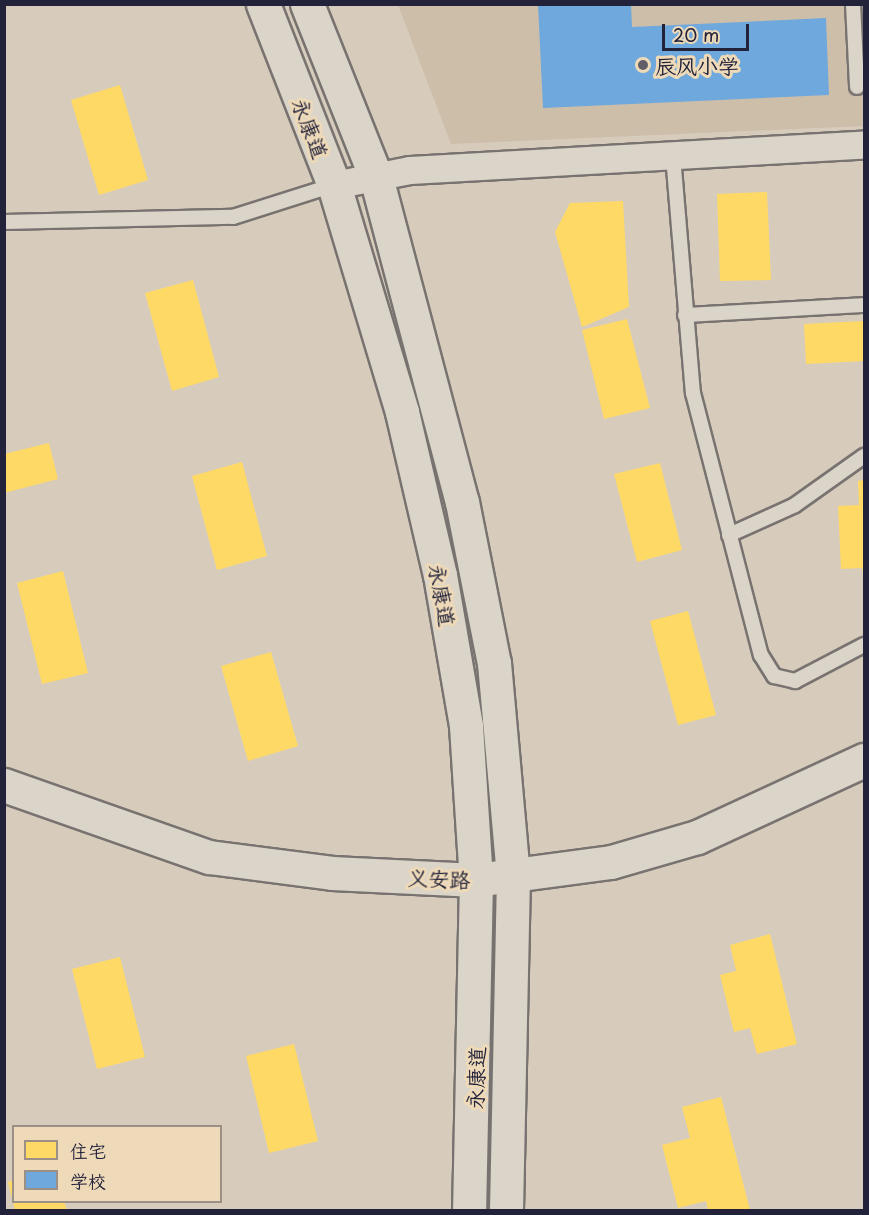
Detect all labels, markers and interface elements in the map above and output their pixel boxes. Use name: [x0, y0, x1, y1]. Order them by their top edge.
scale bar: [665, 12, 752, 50]
text: 20 m: [673, 21, 719, 48]
place label: 辰风小学: [655, 52, 739, 78]
marker: 辰风小学: [636, 58, 650, 72]
street label: 永康道: [288, 94, 334, 162]
street label: 永康道: [425, 562, 461, 628]
street label: 义安路: [407, 864, 471, 892]
street label: 永康道: [461, 1046, 489, 1110]
legend: [12, 1125, 222, 1203]
text: 住宅: [70, 1137, 106, 1164]
text: 学校: [70, 1167, 106, 1194]

